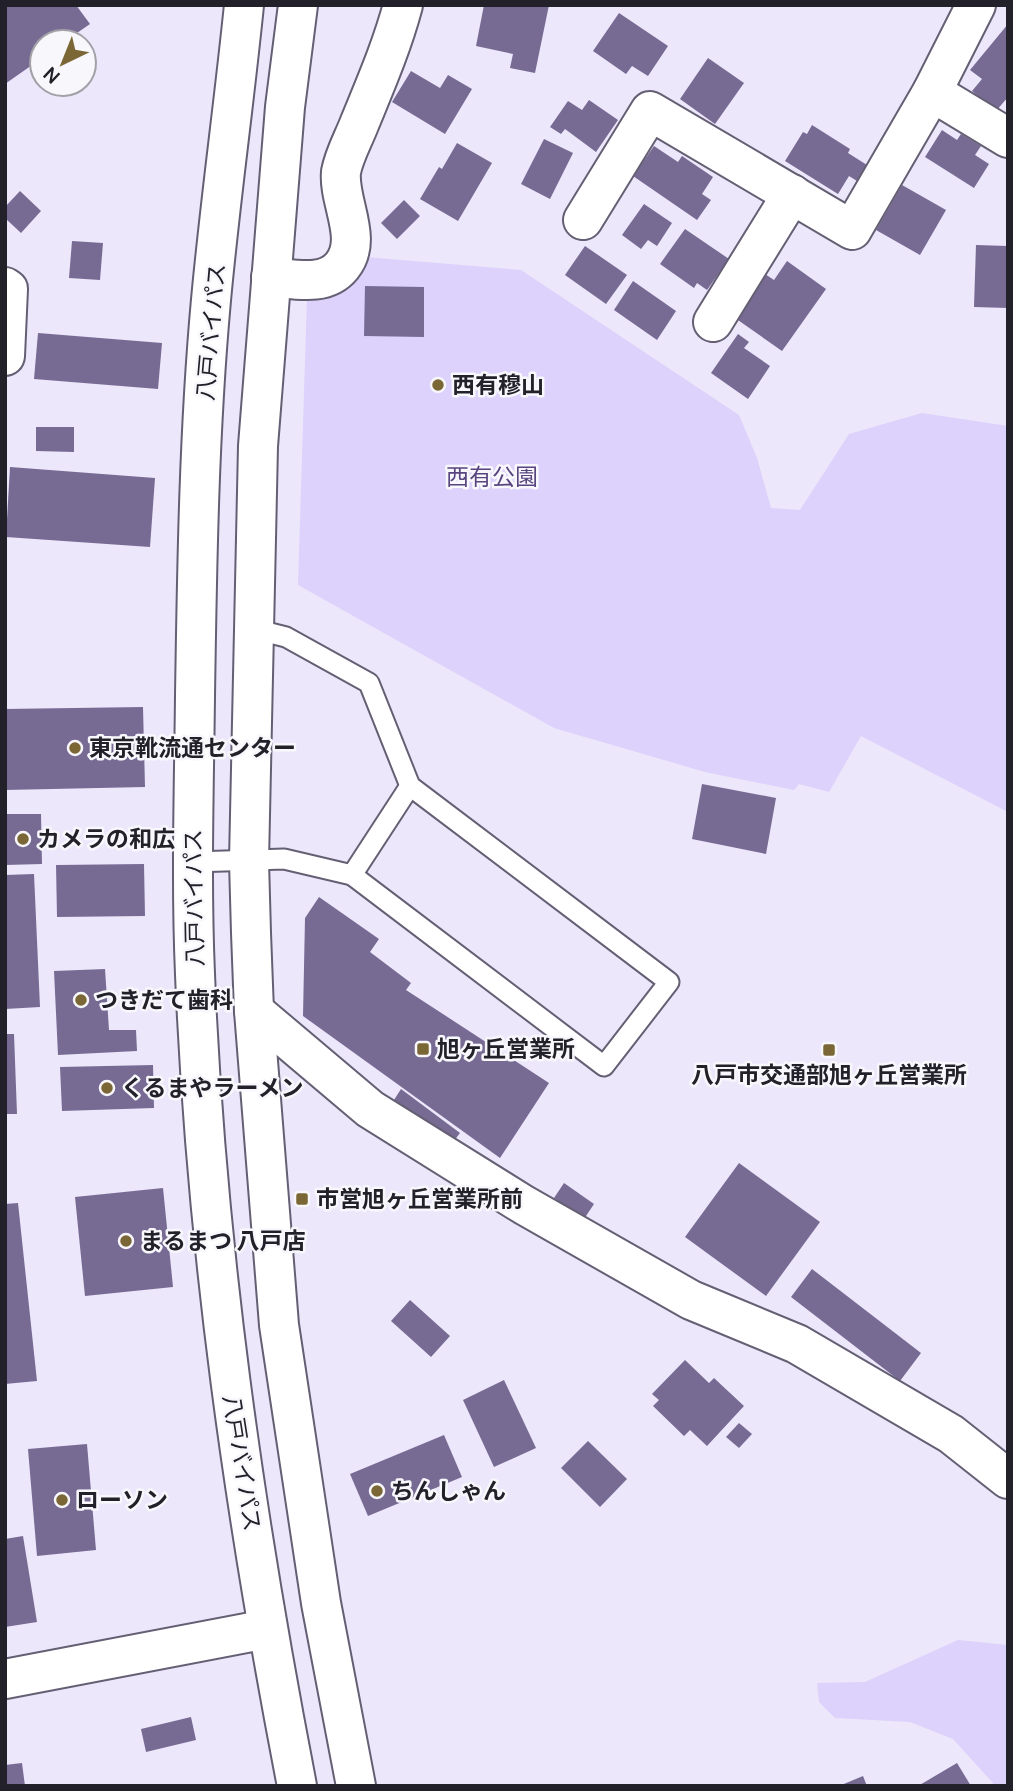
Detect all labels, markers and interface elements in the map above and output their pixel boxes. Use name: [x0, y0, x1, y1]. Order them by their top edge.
north arrow: [28, 28, 98, 98]
text: N: [38, 61, 65, 90]
street label: 八戸バイパス: [188, 262, 232, 402]
place label: 西有穆山: [452, 368, 544, 400]
marker: 西有穆山: [430, 377, 446, 393]
park label: 西有公園: [446, 460, 538, 492]
place label: 東京靴流通センター: [89, 731, 296, 763]
marker: 東京靴流通センター: [67, 740, 83, 756]
place label: カメラの和広: [37, 822, 175, 854]
street label: 八戸バイパス: [176, 829, 210, 967]
marker: カメラの和広: [15, 831, 31, 847]
place label: つきだて歯科: [95, 983, 233, 1015]
marker: つきだて歯科: [73, 992, 89, 1008]
place label: 旭ヶ丘営業所: [437, 1032, 575, 1064]
marker: 旭ヶ丘営業所: [415, 1041, 431, 1057]
marker: 八戸市交通部旭ヶ丘営業所: [821, 1042, 837, 1058]
place label: 八戸市交通部旭ヶ丘営業所: [691, 1058, 967, 1090]
place label: くるまやラーメン: [121, 1071, 304, 1103]
marker: くるまやラーメン: [99, 1080, 115, 1096]
place label: 市営旭ヶ丘営業所前: [316, 1182, 523, 1214]
marker: 市営旭ヶ丘営業所前: [294, 1191, 310, 1207]
place label: まるまつ 八戸店: [140, 1224, 306, 1256]
marker: まるまつ 八戸店: [118, 1233, 134, 1249]
street label: 八戸バイパス: [216, 1392, 270, 1533]
place label: ちんしゃん: [391, 1474, 506, 1506]
place label: ローソン: [76, 1483, 168, 1515]
marker: ちんしゃん: [369, 1483, 385, 1499]
marker: ローソン: [54, 1492, 70, 1508]

